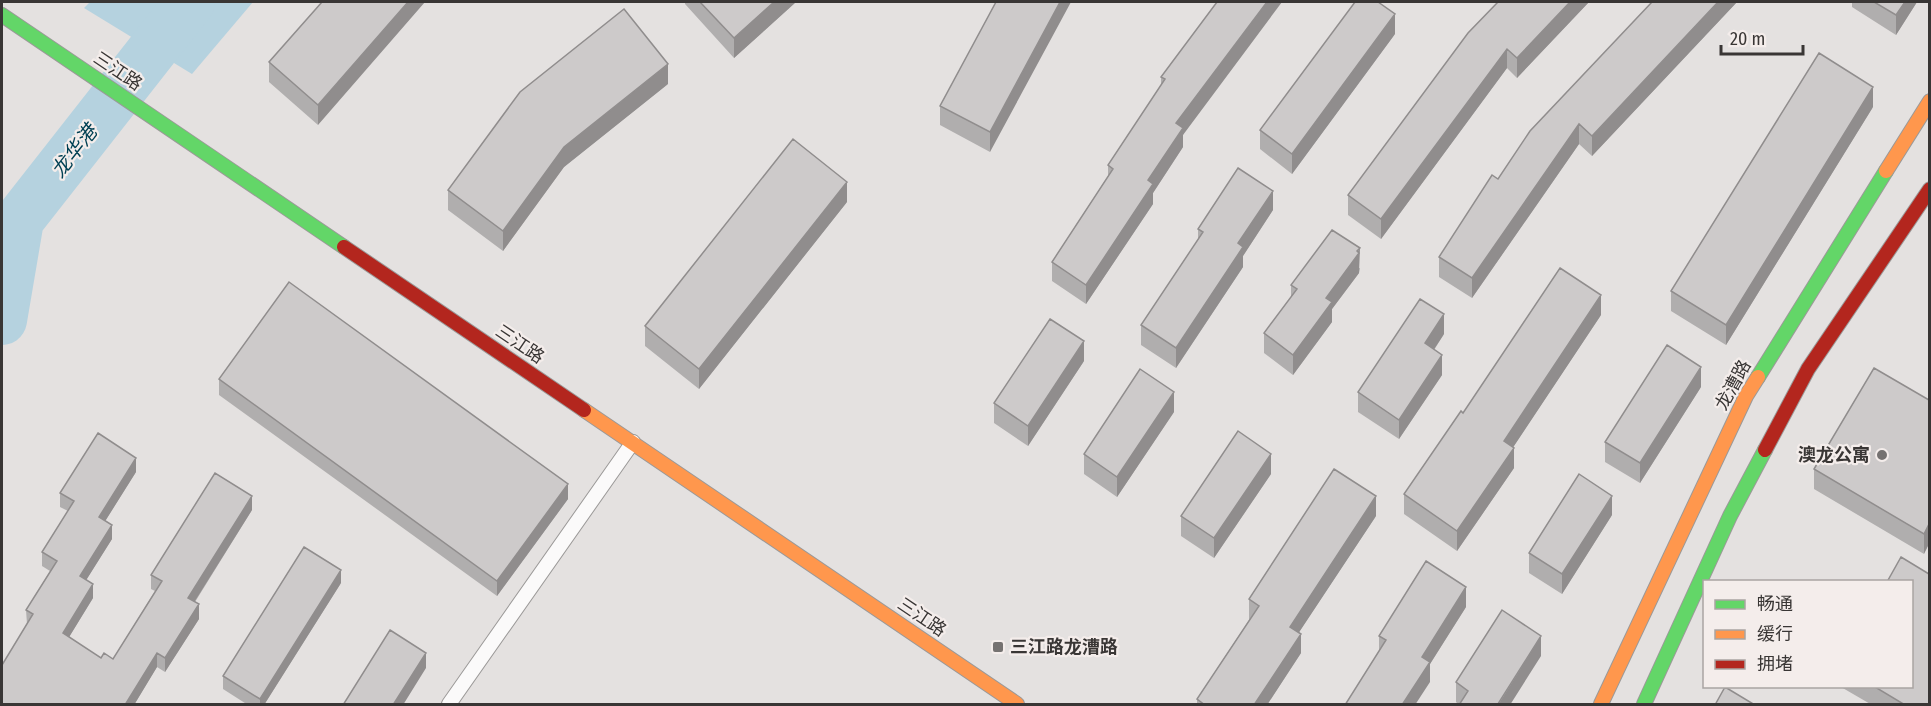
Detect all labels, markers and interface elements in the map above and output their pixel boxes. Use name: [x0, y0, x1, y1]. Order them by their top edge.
scale bar: [1721, 18, 1804, 56]
text: 20 m: [1730, 28, 1765, 50]
street label: 三江路: [89, 47, 147, 95]
water label: 龙华港: [46, 118, 104, 182]
street label: 三江路: [491, 320, 549, 368]
street label: 龙漕路: [1710, 356, 1756, 414]
place label: 澳龙公寓: [1798, 444, 1870, 466]
marker: 澳龙公寓: [1875, 448, 1889, 462]
legend: [1703, 580, 1913, 688]
street label: 三江路: [893, 593, 951, 641]
text: 畅通: [1757, 593, 1793, 615]
text: 缓行: [1757, 623, 1793, 645]
place label: 三江路龙漕路: [1010, 636, 1118, 658]
marker: 三江路龙漕路: [991, 640, 1005, 654]
text: 拥堵: [1757, 653, 1793, 675]

